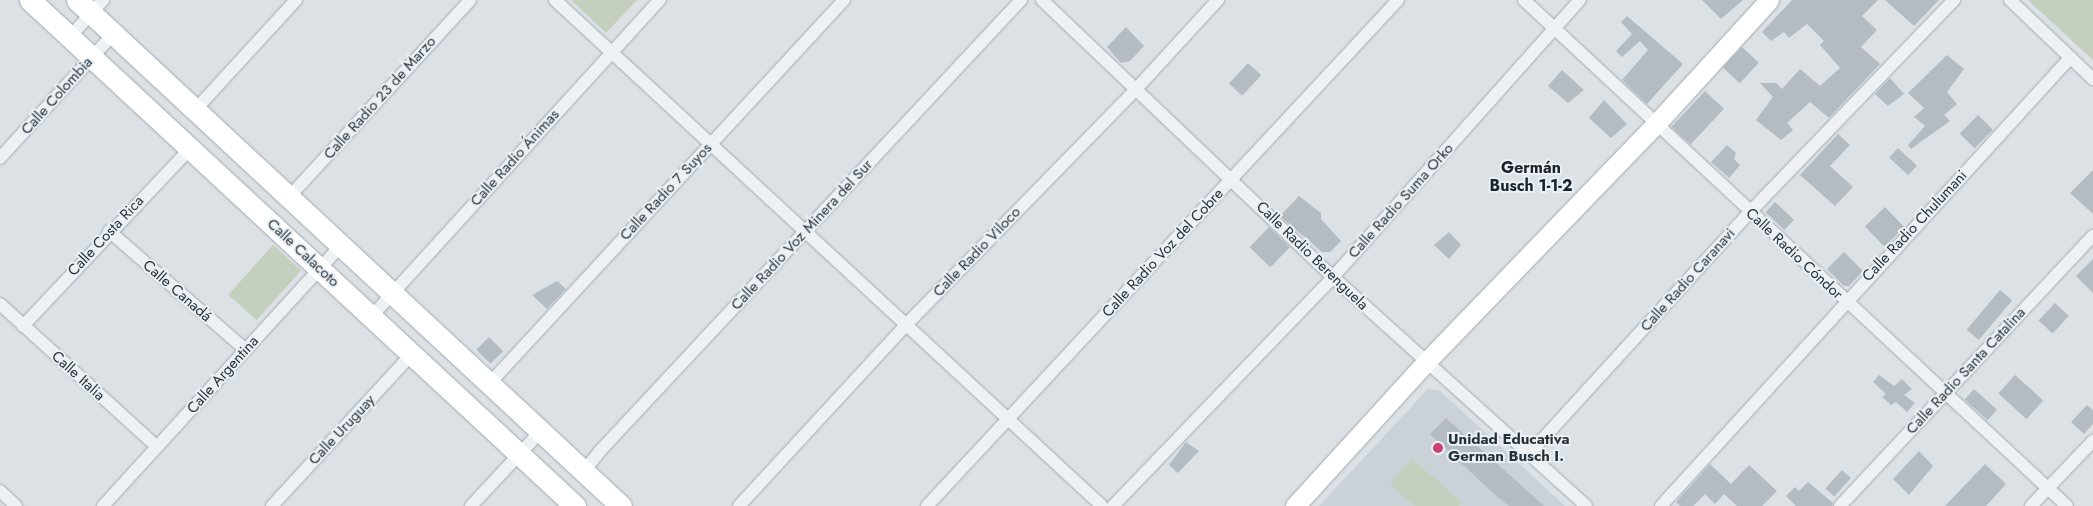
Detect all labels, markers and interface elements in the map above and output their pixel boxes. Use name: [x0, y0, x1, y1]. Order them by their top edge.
street label: Calle Radio 23 de Marzo: [320, 33, 440, 163]
street label: Calle Colombia: [17, 54, 97, 138]
street label: Calle Radio Ánimas: [467, 106, 563, 210]
street label: Calle Radio 7 Suyos: [616, 140, 716, 244]
street label: Calle Radio Suma Orko: [1345, 140, 1457, 262]
street label: Calle Radio Voz Minera del Sur: [727, 156, 877, 314]
district label: Germán Busch 1-1-2: [1490, 158, 1572, 196]
street label: Calle Radio Chulumani: [1859, 167, 1971, 285]
street label: Calle Radio Voz del Cobre: [1099, 185, 1227, 321]
street label: Calle Costa Rica: [64, 192, 148, 280]
street label: Calle Radio Berenguela: [1252, 198, 1372, 314]
street label: Calle Radio Viloco: [929, 203, 1025, 301]
street label: Calle Radio Cóndor: [1742, 205, 1846, 303]
street label: Calle Calacoto: [263, 215, 343, 291]
street label: Calle Radio Caranavi: [1637, 225, 1739, 335]
street label: Calle Canadá: [139, 256, 215, 326]
street label: Calle Radio Santa Catalina: [1903, 304, 2029, 438]
street label: Calle Argentina: [183, 332, 263, 418]
street label: Calle Italia: [48, 347, 108, 405]
street label: Calle Uruguay: [305, 391, 379, 469]
place label: Unidad Educativa German Busch I.: [1448, 430, 1570, 465]
marker: Unidad Educativa German Busch I.: [1432, 442, 1444, 454]

